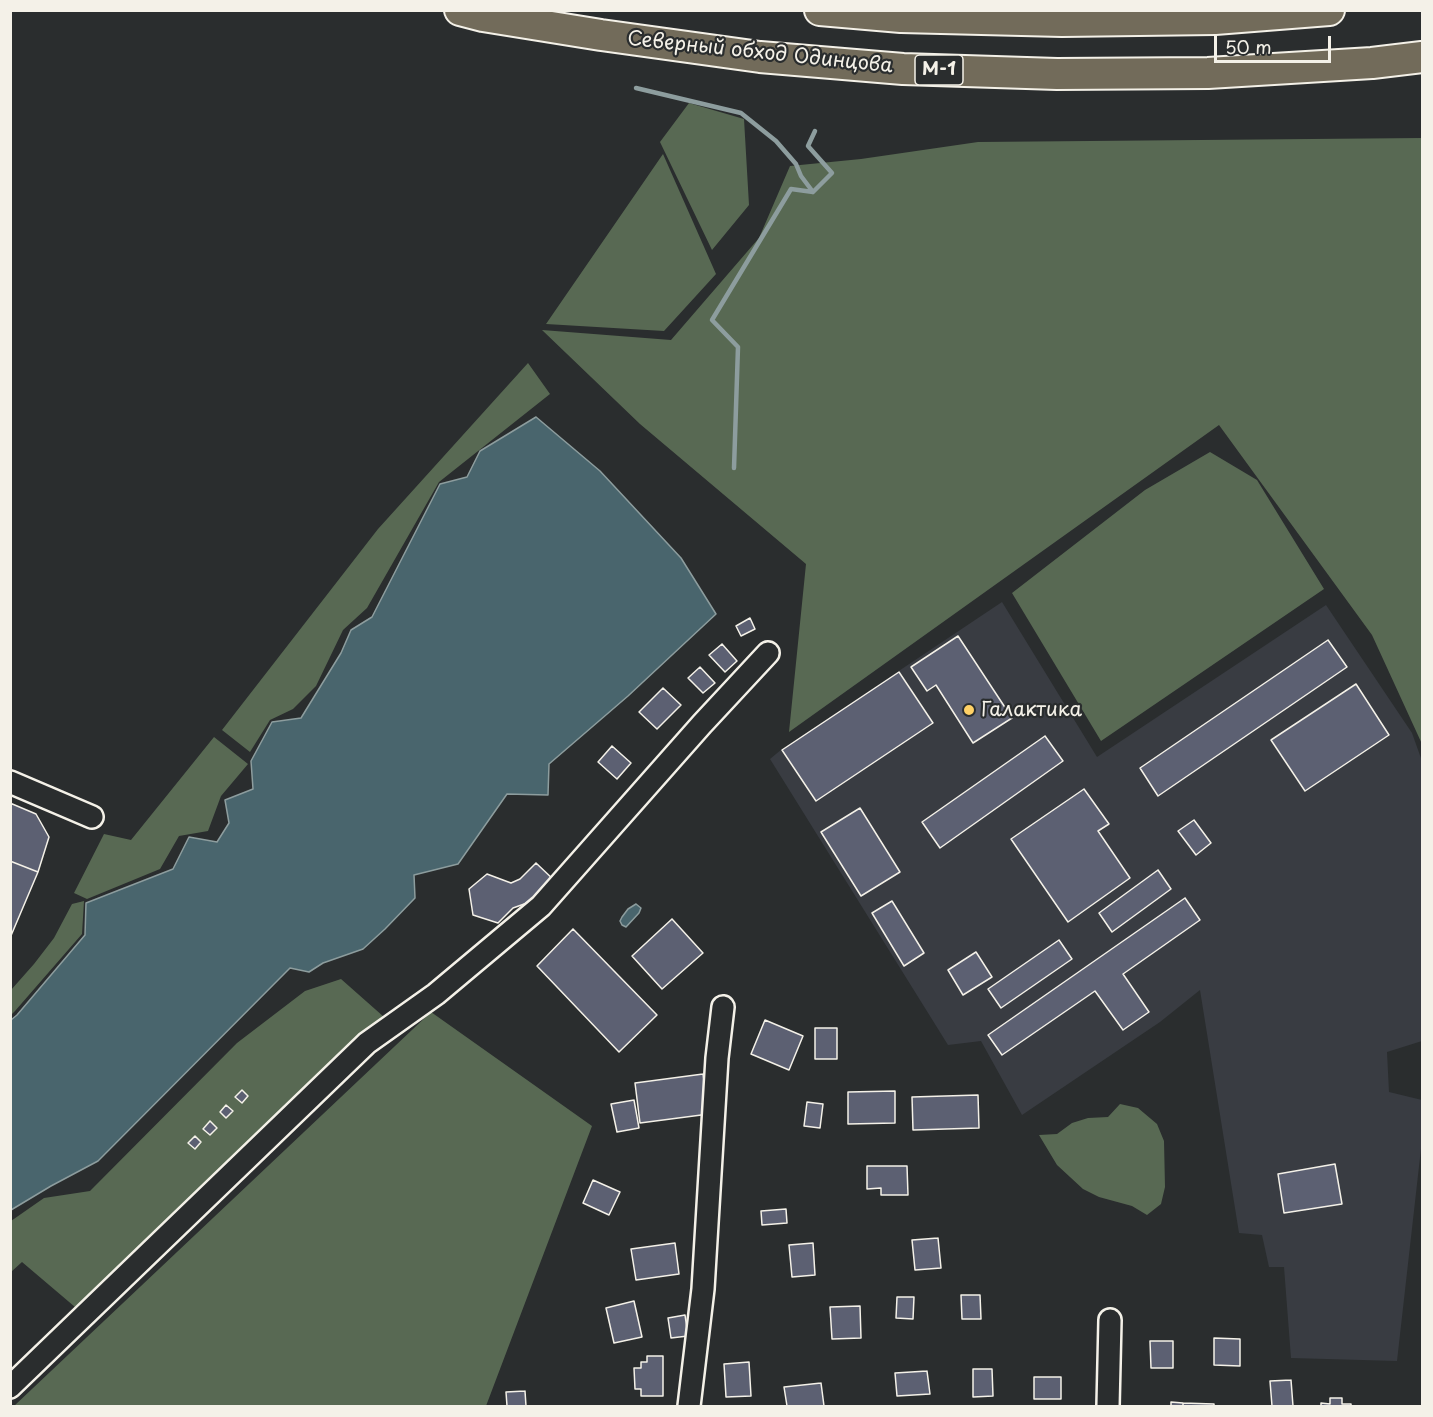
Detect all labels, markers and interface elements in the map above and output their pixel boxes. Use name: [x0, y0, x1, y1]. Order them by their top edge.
scale bar: [1217, 24, 1334, 62]
street label: Северный обход Одинцова: [626, 27, 894, 79]
text: 50 m: [1225, 33, 1272, 60]
road number: М-1: [915, 55, 963, 85]
place label: Галактика: [981, 698, 1082, 722]
marker: Галактика: [962, 703, 976, 717]

